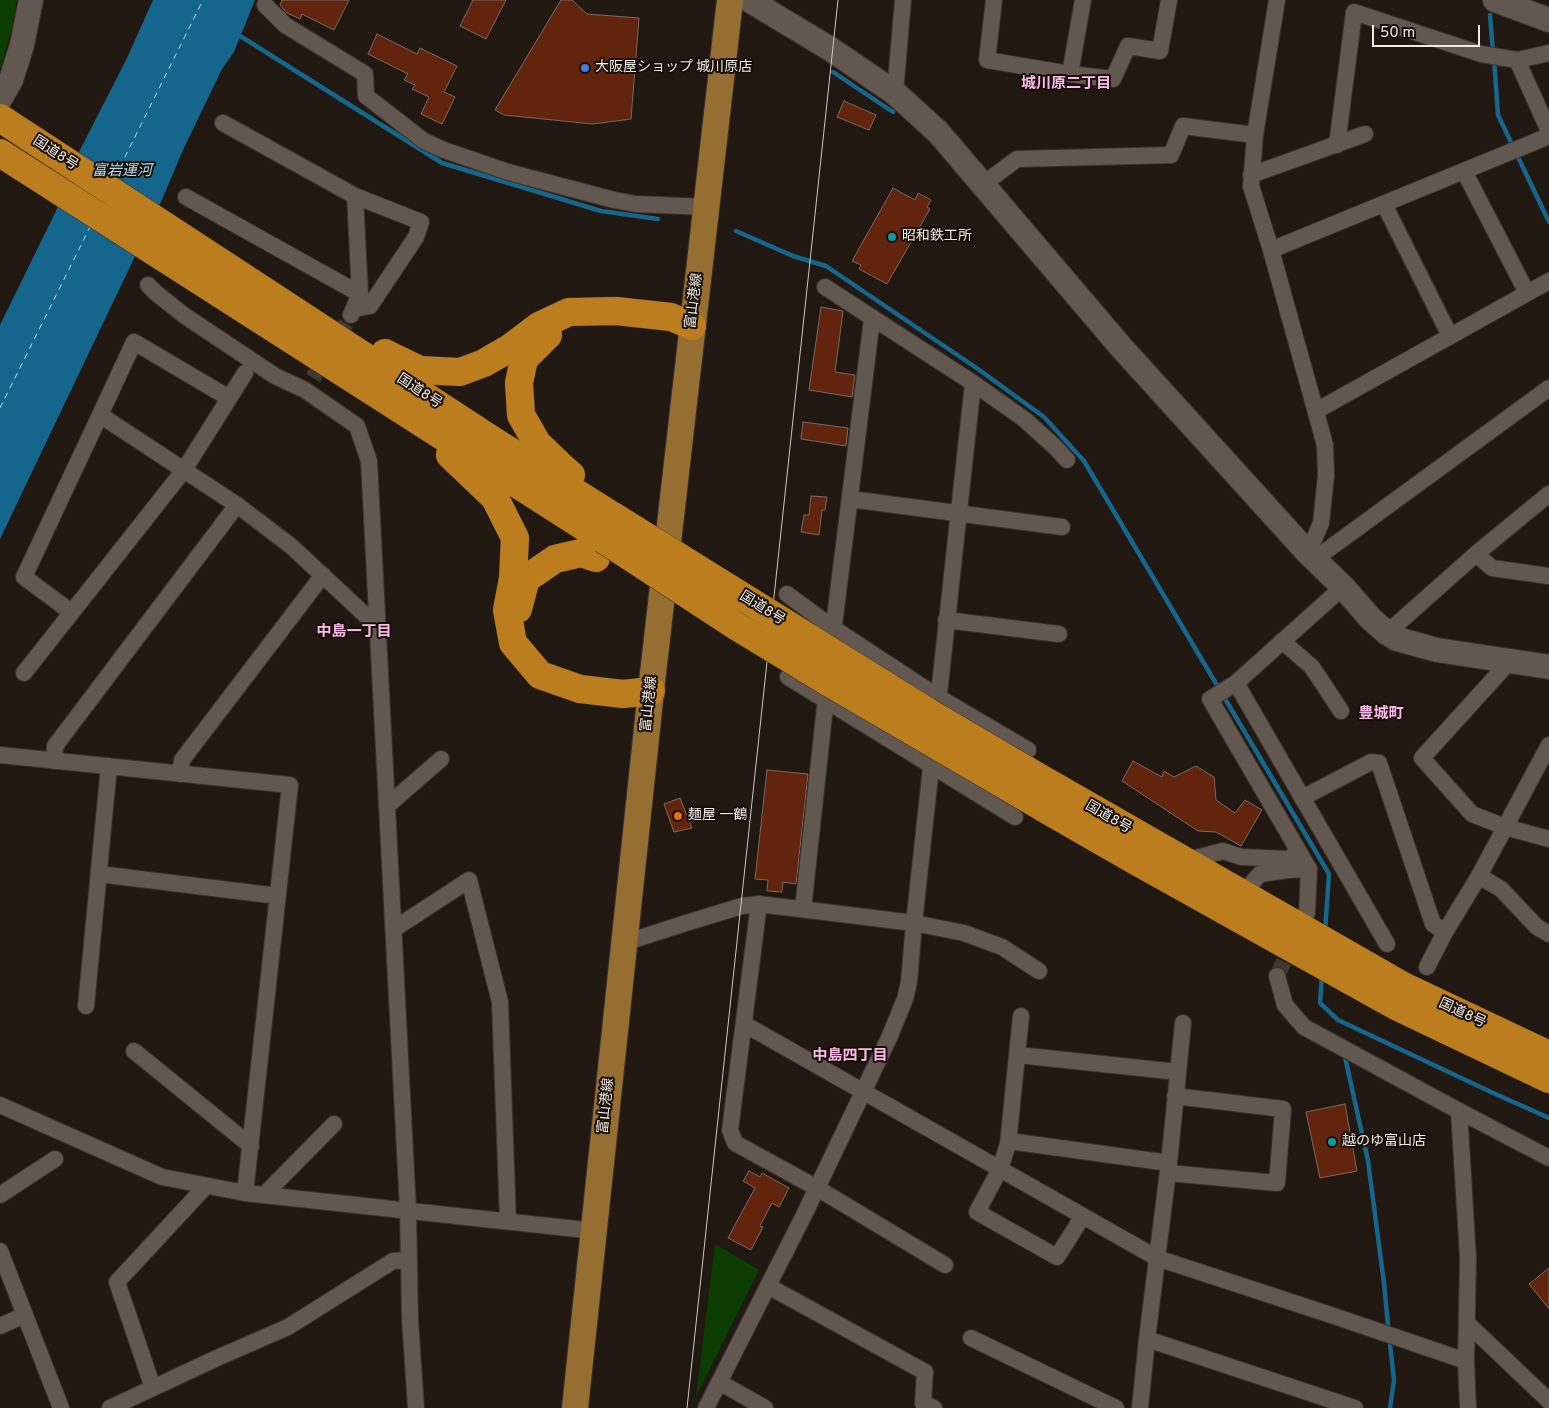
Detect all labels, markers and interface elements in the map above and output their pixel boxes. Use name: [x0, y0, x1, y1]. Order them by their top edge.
scale bar: [1374, 15, 1482, 47]
text: 50 m: [1380, 24, 1415, 43]
place label: 大阪屋ショップ 城川原店: [595, 60, 752, 76]
marker: 大阪屋ショップ 城川原店: [579, 62, 591, 74]
district label: 城川原二丁目: [1021, 76, 1111, 94]
street label: 国道8号: [29, 133, 81, 175]
water label: 富岩運河: [92, 163, 152, 181]
place label: 昭和鉄工所: [902, 229, 972, 245]
marker: 昭和鉄工所: [886, 231, 898, 243]
street label: 富山港線: [683, 272, 707, 330]
street label: 国道8号: [393, 371, 445, 413]
street label: 国道8号: [736, 588, 788, 630]
district label: 中島一丁目: [317, 624, 391, 642]
street label: 富山港線: [639, 675, 661, 733]
district label: 豊城町: [1359, 706, 1403, 724]
street label: 国道8号: [1082, 798, 1134, 838]
place label: 麺屋 一鶴: [688, 808, 747, 824]
marker: 麺屋 一鶴: [672, 810, 684, 822]
street label: 国道8号: [1436, 996, 1488, 1032]
district label: 中島四丁目: [813, 1048, 887, 1066]
street label: 富山港線: [596, 1077, 618, 1135]
place label: 越のゆ富山店: [1342, 1134, 1426, 1150]
marker: 越のゆ富山店: [1326, 1136, 1338, 1148]

